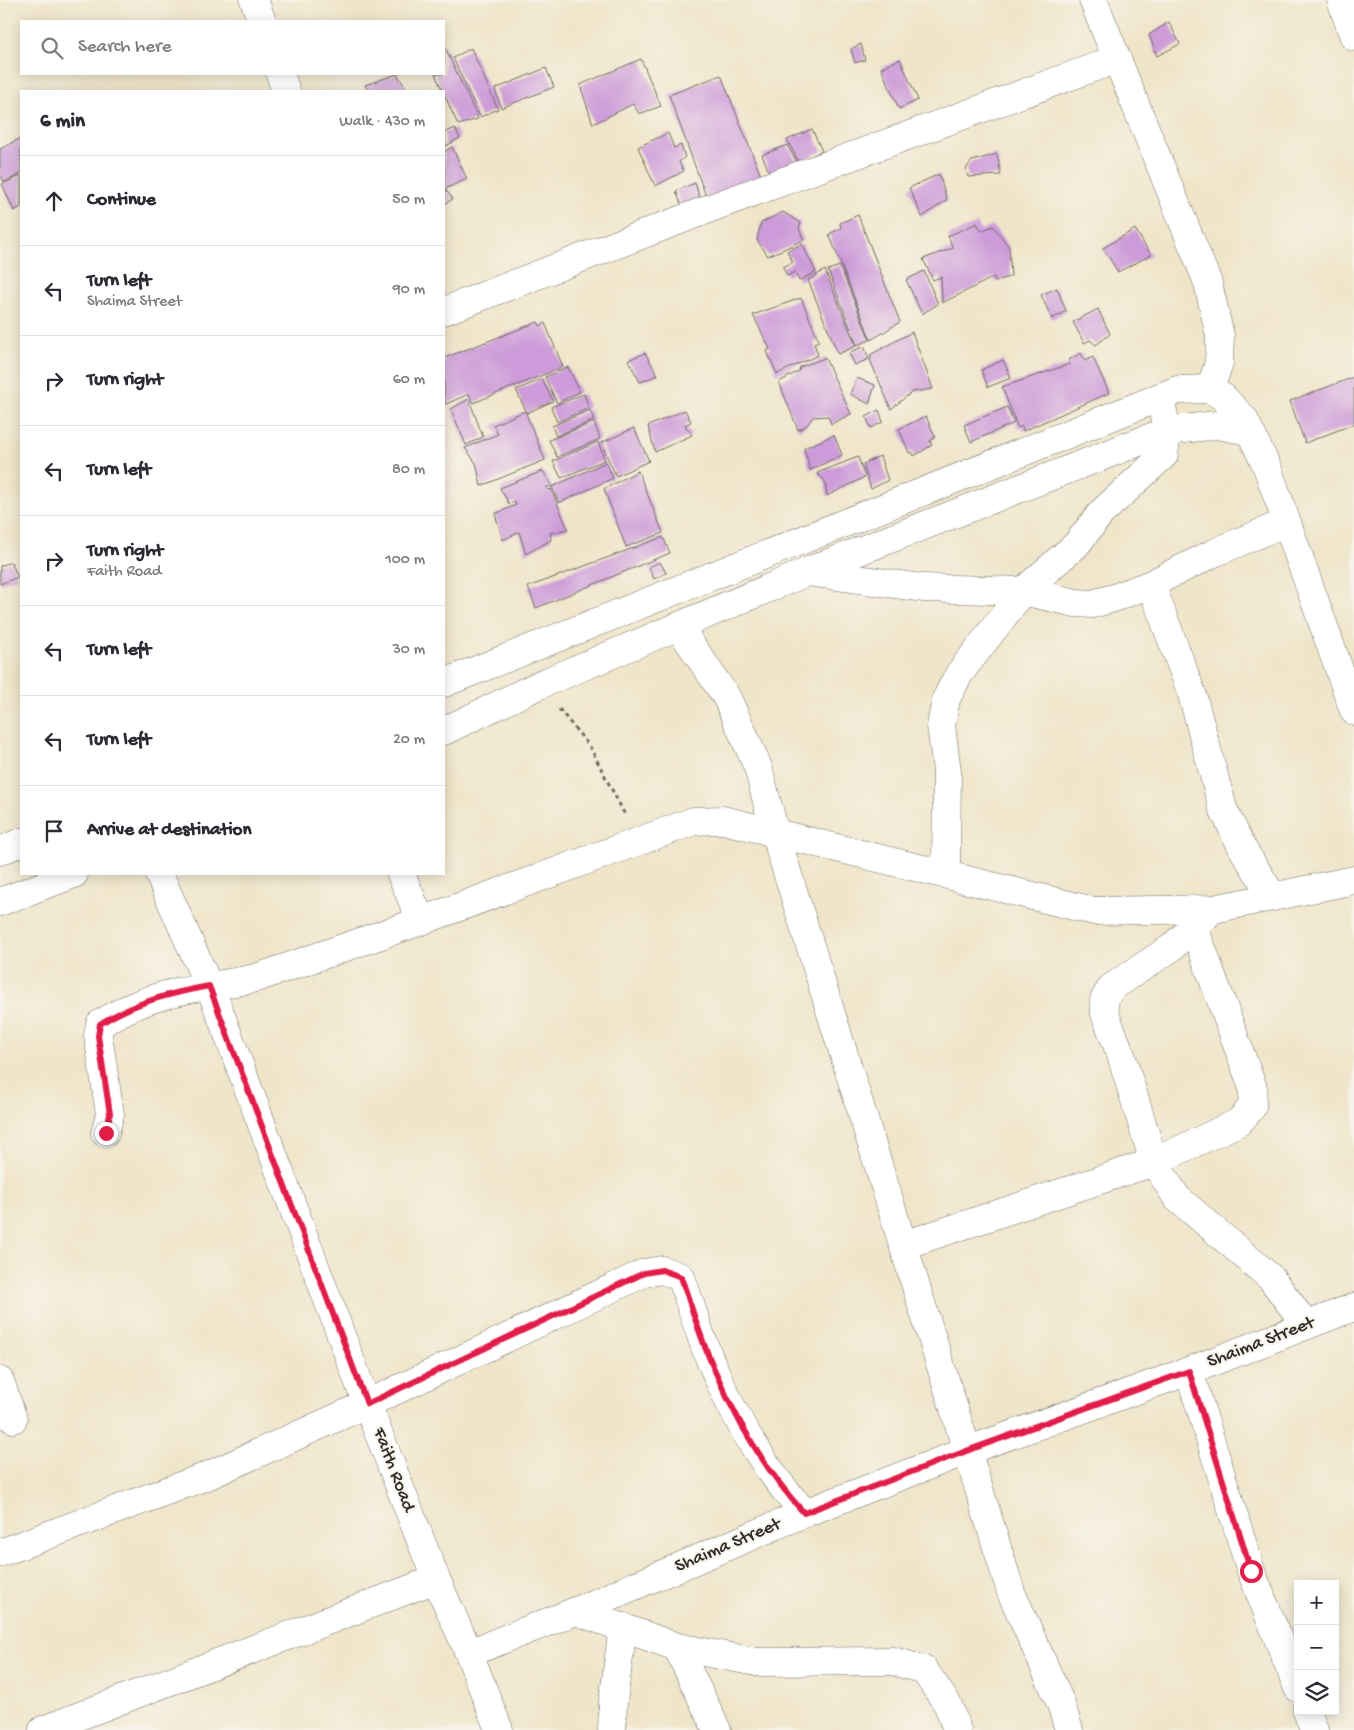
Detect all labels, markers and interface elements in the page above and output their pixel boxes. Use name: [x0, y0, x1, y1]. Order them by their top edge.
search box: [20, 20, 445, 75]
icon: search: [38, 34, 66, 62]
text: Search here: [78, 36, 172, 59]
text: 6 min: [40, 110, 85, 135]
text: Walk · 430 m: [339, 113, 425, 132]
icon: ahead: [40, 187, 68, 215]
text: Continue: [87, 189, 156, 212]
text: 50 m: [392, 191, 425, 210]
text: Turn left: [87, 270, 151, 293]
icon: left: [40, 277, 68, 305]
text: 90 m: [393, 281, 425, 300]
text: Shaima Street: [87, 293, 182, 312]
icon: right: [40, 367, 68, 395]
text: Turn right: [87, 369, 163, 392]
text: 60 m: [393, 371, 425, 390]
icon: left: [40, 457, 68, 485]
text: Turn left: [87, 459, 151, 482]
text: 80 m: [392, 461, 425, 480]
text: Turn right: [87, 540, 163, 563]
icon: right: [40, 547, 68, 575]
text: 100 m: [385, 551, 425, 570]
text: Faith Road: [87, 563, 161, 582]
icon: left: [40, 637, 68, 665]
text: Turn left: [87, 639, 151, 662]
text: 30 m: [392, 641, 425, 660]
icon: left: [40, 727, 68, 755]
text: Turn left: [87, 729, 151, 752]
text: 20 m: [393, 731, 425, 750]
icon: arrive: [40, 817, 68, 845]
text: Arrive at destination: [87, 819, 251, 842]
route end: [95, 1122, 118, 1145]
street label: Shaima Street: [1204, 1311, 1320, 1374]
street label: Faith Road: [366, 1424, 420, 1517]
street label: Shaima Street: [672, 1512, 787, 1579]
route start: [1240, 1560, 1263, 1583]
map controls: [1294, 1580, 1339, 1715]
button: +: [1294, 1580, 1339, 1625]
button: −: [1294, 1625, 1339, 1670]
button: layers: [1294, 1670, 1339, 1715]

